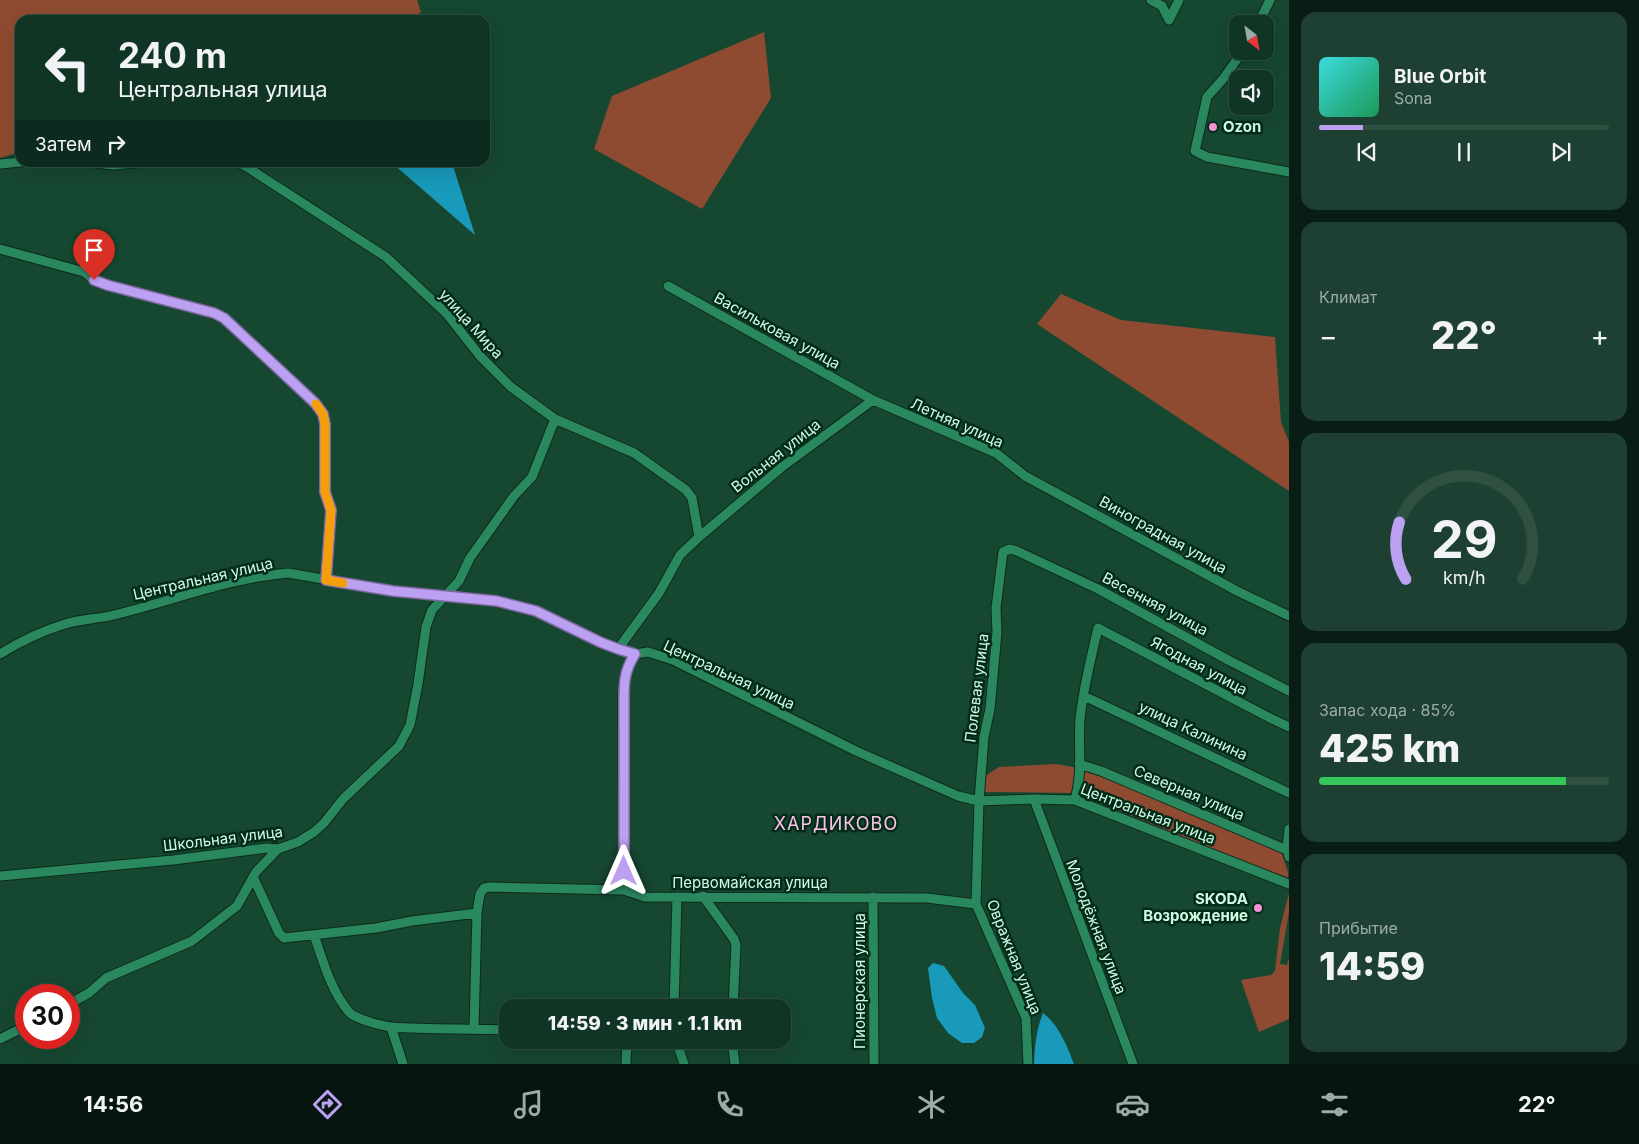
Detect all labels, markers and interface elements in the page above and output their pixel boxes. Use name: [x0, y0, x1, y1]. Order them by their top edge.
north arrow: [1229, 15, 1274, 60]
map controls: [1229, 15, 1274, 115]
text: 240 m: [118, 34, 227, 76]
icon: left: [35, 35, 100, 100]
text: Blue Orbit: [1394, 65, 1486, 88]
button: sound: [1229, 70, 1274, 115]
text: Центральная улица: [118, 76, 328, 102]
text: Sona: [1394, 88, 1432, 108]
place label: Ozon: [1223, 117, 1261, 136]
marker: Ozon: [1207, 121, 1219, 133]
icon: right: [102, 130, 130, 158]
text: Затем: [35, 133, 92, 156]
icon: previous: [1353, 138, 1381, 166]
icon: pause: [1450, 138, 1478, 166]
icon: next: [1547, 138, 1575, 166]
pin: [73, 229, 115, 280]
icon: arrive: [80, 236, 108, 264]
street label: улица Мира: [435, 285, 508, 362]
text: Климат: [1319, 287, 1377, 307]
street label: Васильковая улица: [711, 288, 844, 373]
text: 22°: [1431, 312, 1497, 358]
text: −: [1319, 319, 1338, 353]
text: +: [1590, 319, 1609, 353]
street label: Летняя улица: [908, 394, 1007, 451]
street label: Вольная улица: [727, 415, 824, 496]
street label: Виноградная улица: [1096, 492, 1230, 578]
text: 29: [1431, 508, 1497, 571]
street label: Центральная улица: [131, 553, 275, 604]
text: km/h: [1443, 567, 1485, 588]
street label: Весенняя улица: [1099, 568, 1211, 639]
street label: Полевая улица: [960, 632, 993, 743]
street label: Ягодная улица: [1148, 632, 1251, 699]
street label: Центральная улица: [660, 636, 798, 713]
street label: улица Калинина: [1136, 697, 1251, 764]
text: Запас хода · 85%: [1319, 700, 1456, 720]
text: 425 km: [1319, 725, 1460, 771]
street label: Северная улица: [1131, 761, 1247, 824]
street label: Центральная улица: [1078, 779, 1218, 848]
district label: ХАРДИКОВО: [774, 813, 898, 834]
street label: Школьная улица: [162, 822, 284, 855]
position arrow: [597, 844, 649, 896]
street label: Молодёжная улица: [1062, 857, 1131, 997]
street label: Первомайская улица: [672, 873, 828, 892]
place label: SKODA Возрождение: [1143, 889, 1248, 925]
street label: Овражная улица: [983, 897, 1046, 1017]
marker: SKODA Возрождение: [1252, 902, 1264, 914]
street label: Пионерская улица: [850, 913, 869, 1049]
text: Прибытие: [1319, 918, 1398, 938]
text: 14:59: [1319, 943, 1425, 989]
speed limit sign: 30: [15, 984, 80, 1049]
text: 14:59 · 3 мин · 1.1 km: [548, 1012, 742, 1035]
icon: directions: [310, 1087, 345, 1122]
icon: music: [511, 1087, 546, 1122]
icon: phone: [712, 1087, 747, 1122]
icon: climate: [914, 1087, 949, 1122]
icon: car: [1115, 1087, 1150, 1122]
icon: filters: [1317, 1087, 1352, 1122]
text: 14:56: [83, 1091, 143, 1117]
text: 22°: [1518, 1091, 1556, 1117]

